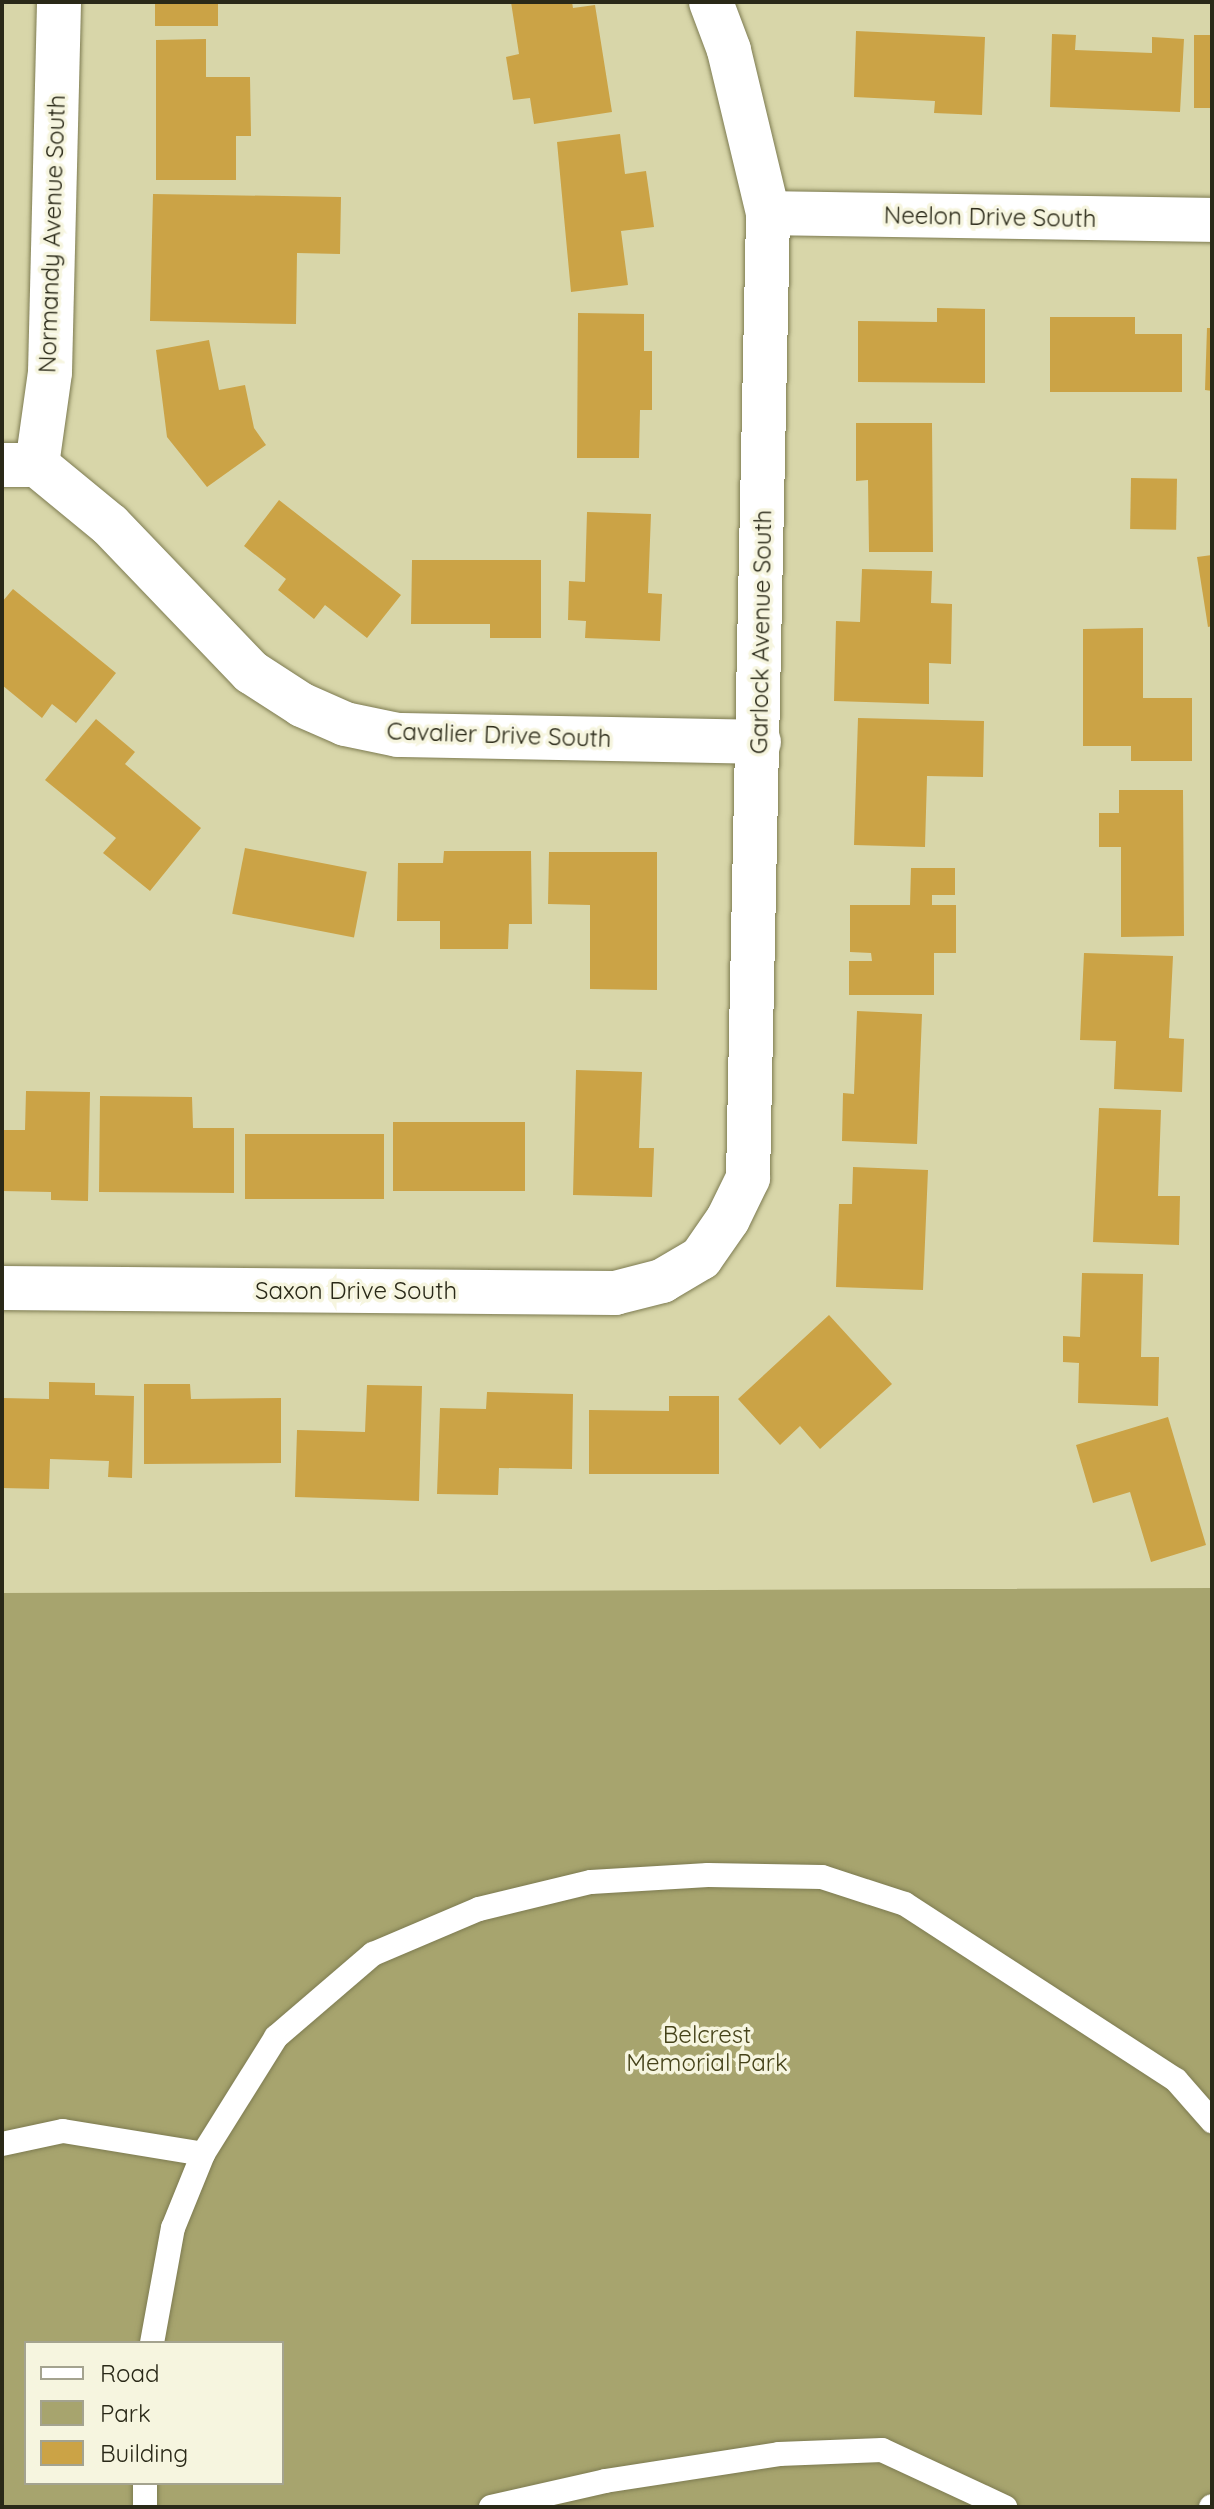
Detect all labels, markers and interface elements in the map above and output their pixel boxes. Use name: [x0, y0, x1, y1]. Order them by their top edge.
street label: Normandy Avenue South: [33, 94, 71, 374]
street label: Neelon Drive South: [884, 201, 1096, 233]
street label: Garlock Avenue South: [744, 510, 778, 754]
street label: Cavalier Drive South: [386, 717, 612, 753]
street label: Saxon Drive South: [255, 1277, 457, 1305]
park label: Belcrest Memorial Park: [626, 2021, 788, 2077]
legend: [24, 2341, 284, 2485]
text: Road: [100, 2358, 160, 2388]
text: Park: [100, 2398, 151, 2428]
text: Building: [100, 2438, 188, 2468]

